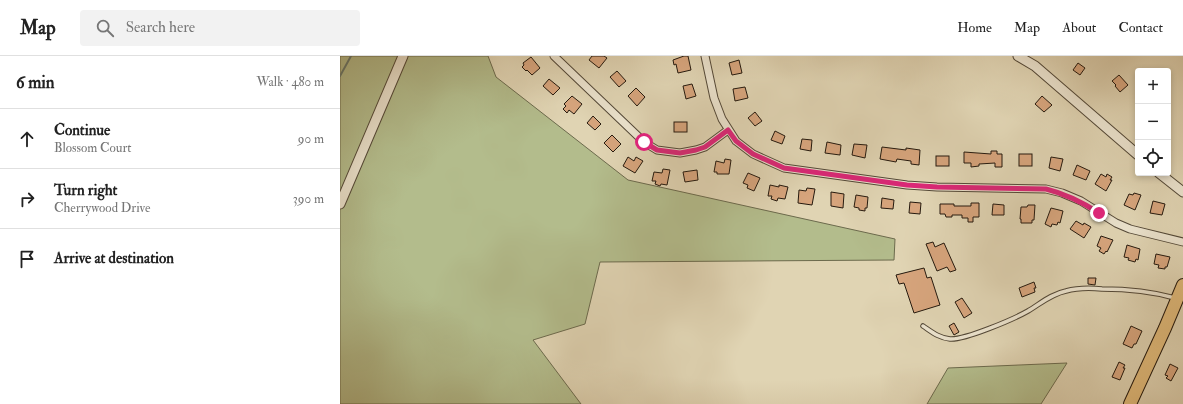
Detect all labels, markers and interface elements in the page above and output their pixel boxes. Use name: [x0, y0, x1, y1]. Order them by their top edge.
search box: [80, 10, 360, 46]
text: Map: [20, 16, 56, 40]
icon: search: [94, 17, 116, 39]
text: Search here: [126, 18, 195, 37]
text: Home: [957, 19, 992, 36]
text: Map: [1014, 19, 1040, 36]
text: About: [1062, 19, 1096, 36]
text: Contact: [1118, 19, 1163, 36]
map controls: [1135, 68, 1171, 176]
button: +: [1135, 68, 1171, 104]
text: 6 min: [16, 72, 55, 93]
text: Walk · 480 m: [256, 74, 324, 90]
button: −: [1135, 104, 1171, 140]
text: Continue: [54, 121, 110, 140]
icon: ahead: [16, 128, 38, 150]
text: 90 m: [298, 131, 324, 147]
route start: [635, 133, 653, 151]
text: Blossom Court: [54, 140, 132, 156]
button: locate: [1135, 140, 1171, 176]
text: Turn right: [54, 181, 117, 200]
icon: right: [16, 188, 38, 210]
text: 390 m: [293, 191, 324, 207]
text: Cherrywood Drive: [54, 200, 151, 216]
route end: [1090, 204, 1108, 222]
icon: arrive: [16, 248, 38, 270]
text: Arrive at destination: [54, 249, 174, 268]

